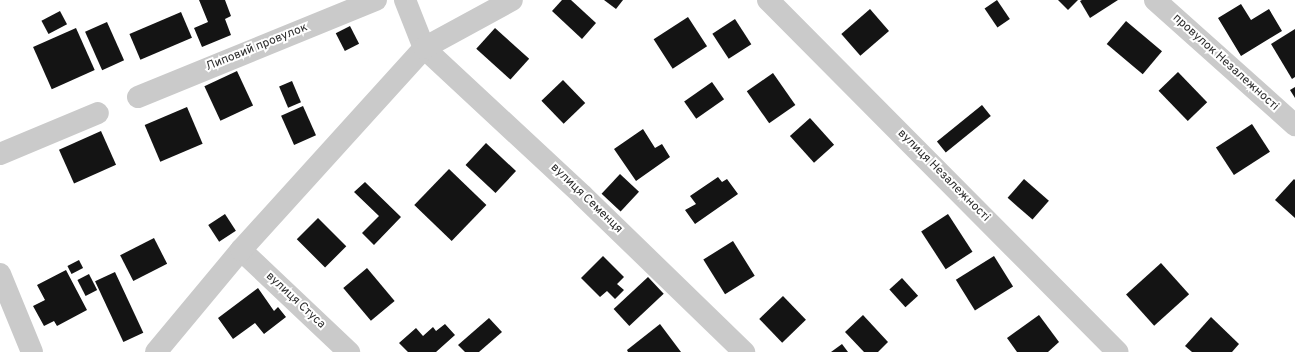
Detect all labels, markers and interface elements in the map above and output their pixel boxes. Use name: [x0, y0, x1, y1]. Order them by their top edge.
street label: провулок Незалежності: [1169, 12, 1281, 114]
street label: Липовий провулок: [204, 21, 310, 75]
street label: вулиця Незалежності: [894, 127, 992, 225]
street label: вулиця Семенця: [547, 161, 625, 237]
street label: вулиця Стуса: [262, 270, 328, 332]

